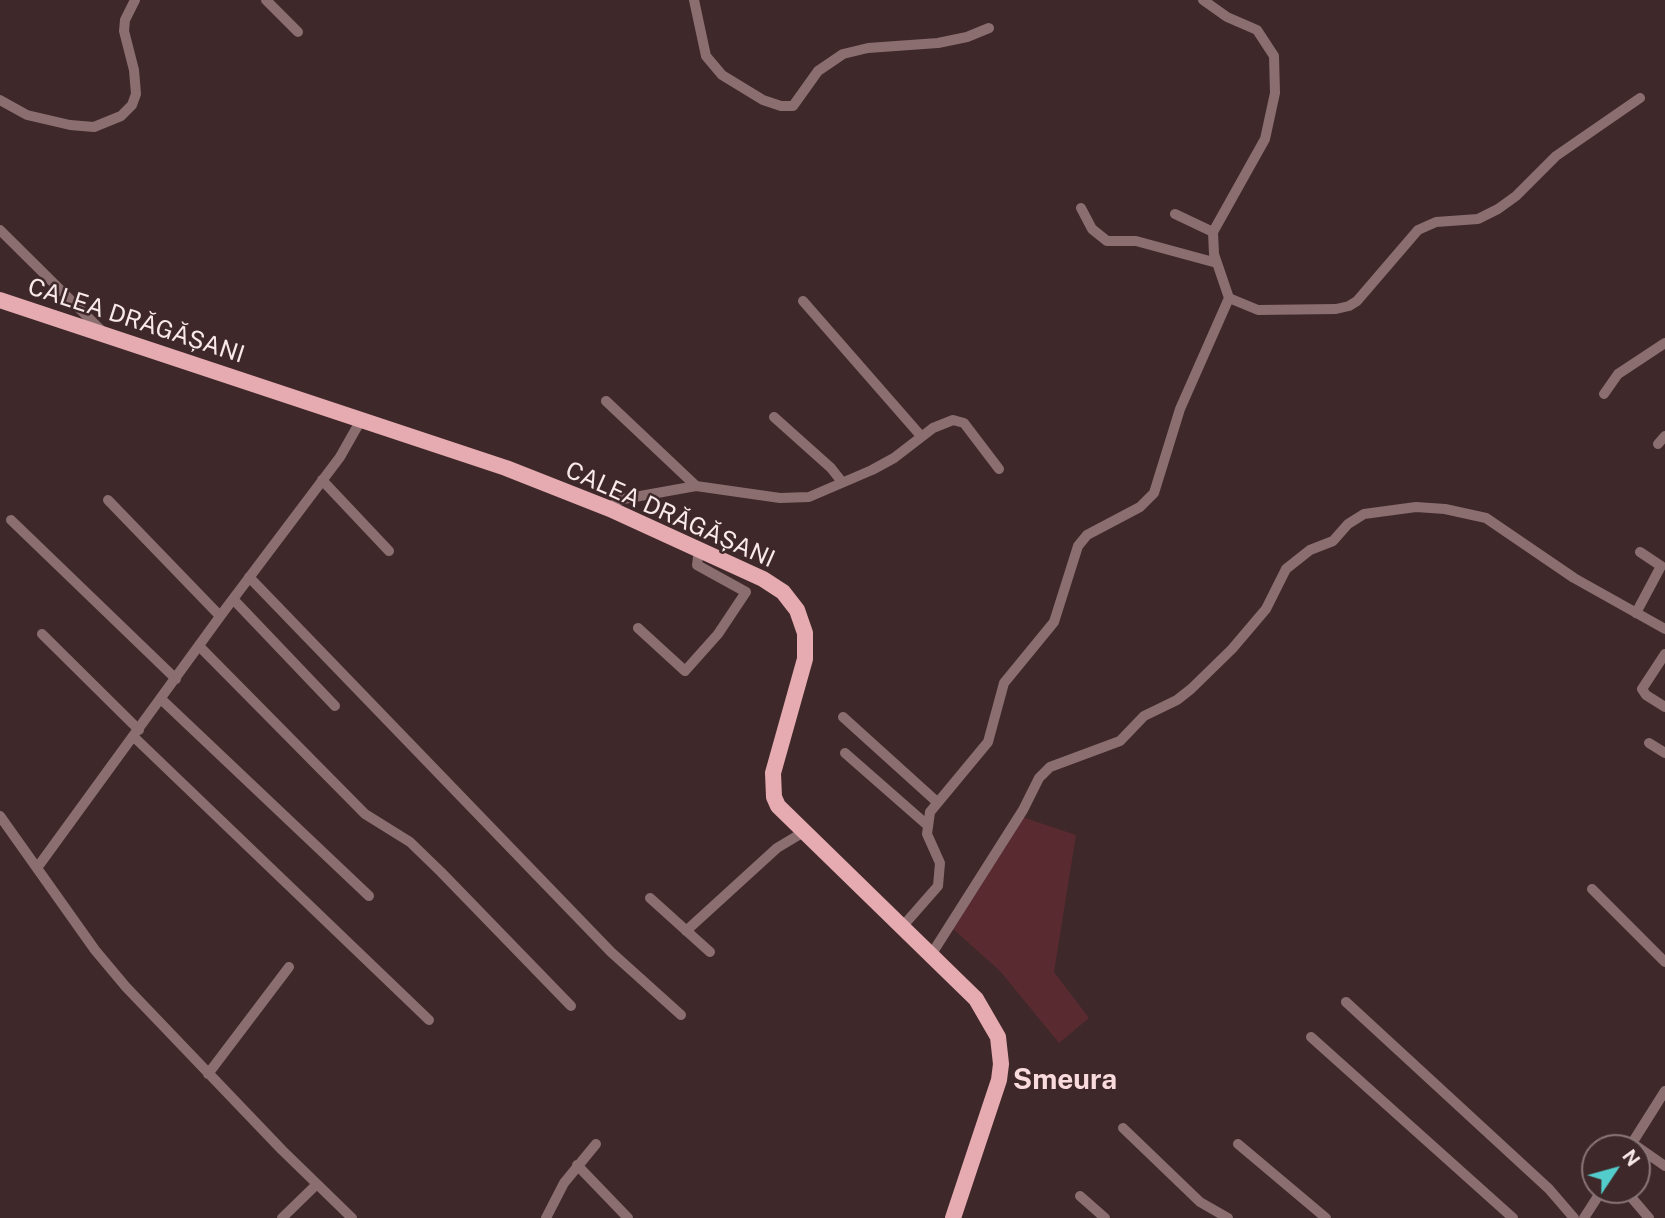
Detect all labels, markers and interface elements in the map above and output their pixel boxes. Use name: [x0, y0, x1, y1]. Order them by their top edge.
street label: CALEA DRĂGĂȘANI: [24, 272, 248, 370]
street label: CALEA DRĂGĂȘANI: [561, 456, 779, 574]
district label: Smeura: [1013, 1063, 1117, 1097]
north arrow: [1581, 1134, 1651, 1204]
text: N: [1618, 1145, 1645, 1170]

